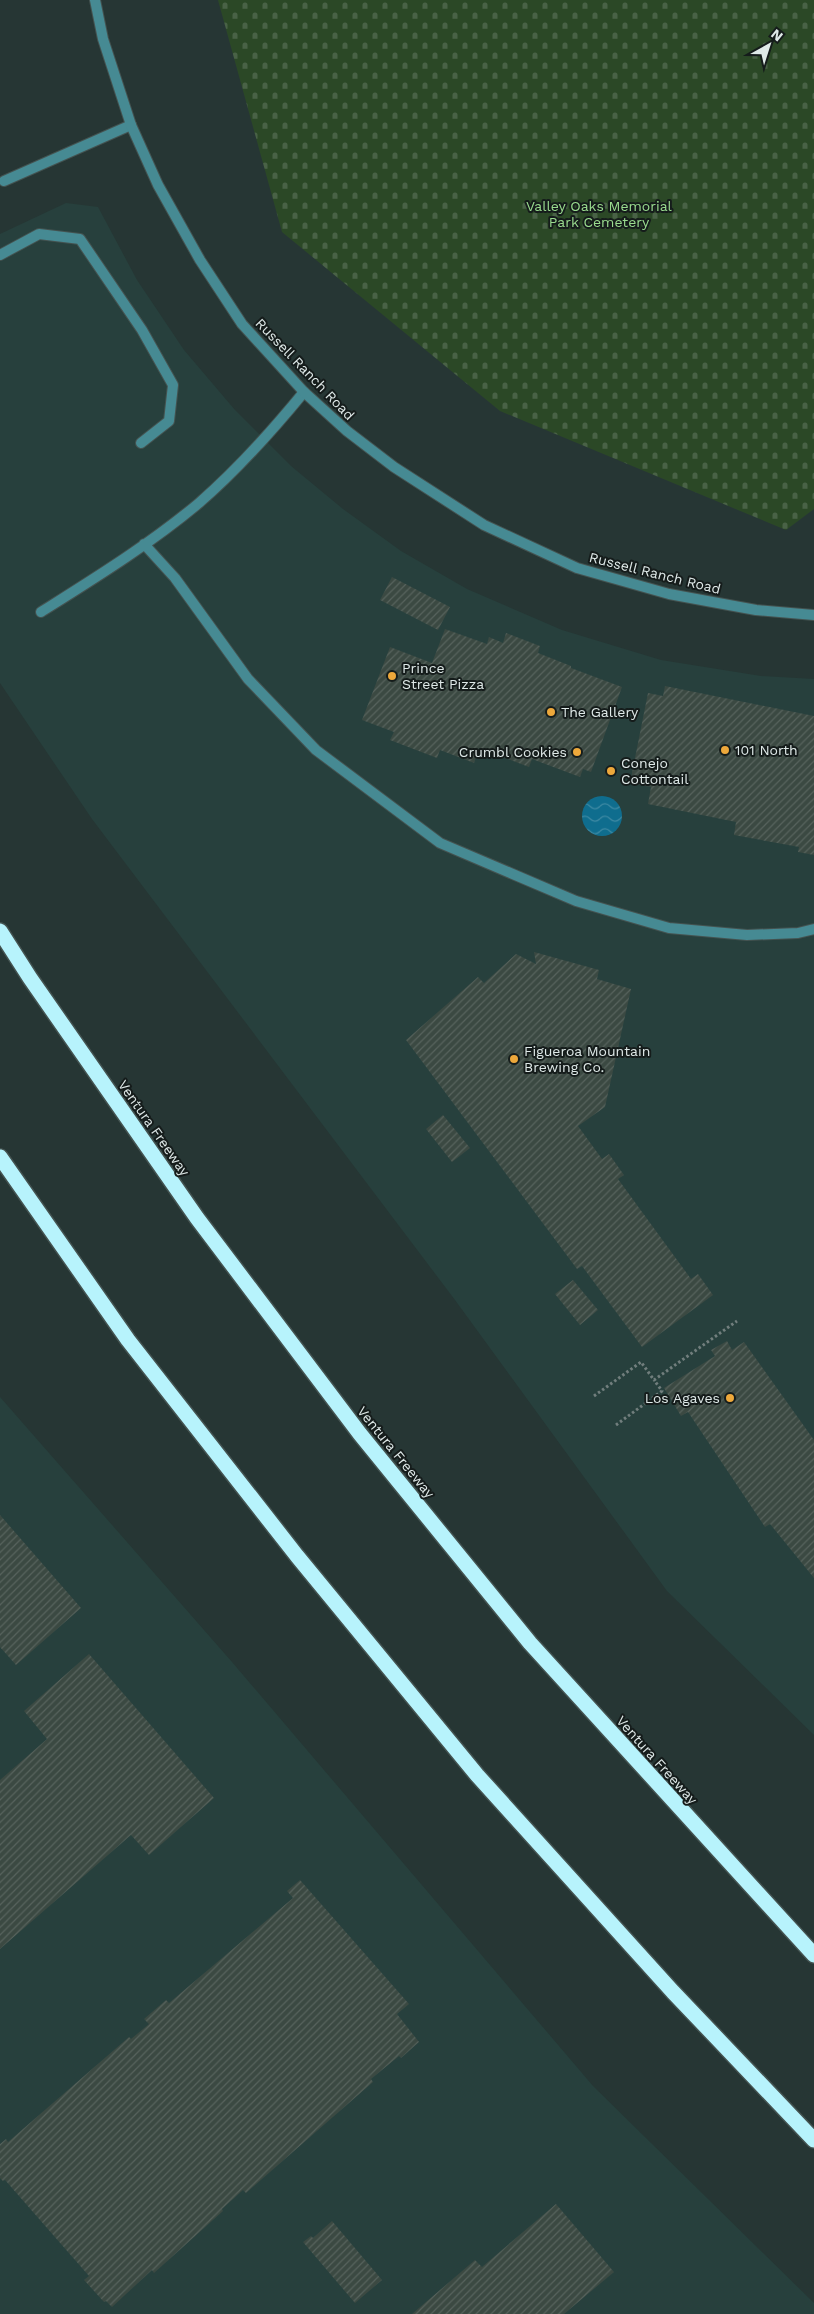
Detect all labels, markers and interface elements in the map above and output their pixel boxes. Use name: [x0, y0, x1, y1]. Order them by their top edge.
north arrow: [744, 20, 794, 70]
text: N: [768, 25, 786, 44]
park label: Valley Oaks Memorial Park Cemetery: [526, 198, 673, 230]
street label: Russell Ranch Road: [252, 315, 358, 423]
street label: Russell Ranch Road: [588, 549, 722, 597]
place label: Prince Street Pizza: [402, 660, 484, 692]
marker: Prince Street Pizza: [386, 670, 398, 682]
place label: The Gallery: [561, 704, 639, 720]
marker: The Gallery: [545, 706, 557, 718]
place label: 101 North: [735, 742, 798, 758]
place label: Crumbl Cookies: [459, 744, 567, 760]
marker: 101 North: [719, 744, 731, 756]
marker: Crumbl Cookies: [571, 746, 583, 758]
place label: Conejo Cottontail: [621, 755, 689, 787]
marker: Conejo Cottontail: [605, 765, 617, 777]
place label: Figueroa Mountain Brewing Co.: [524, 1043, 650, 1075]
marker: Figueroa Mountain Brewing Co.: [508, 1053, 520, 1065]
street label: Ventura Freeway: [115, 1077, 193, 1180]
place label: Los Agaves: [645, 1390, 720, 1406]
marker: Los Agaves: [724, 1392, 736, 1404]
street label: Ventura Freeway: [354, 1403, 438, 1502]
street label: Ventura Freeway: [613, 1713, 701, 1808]

